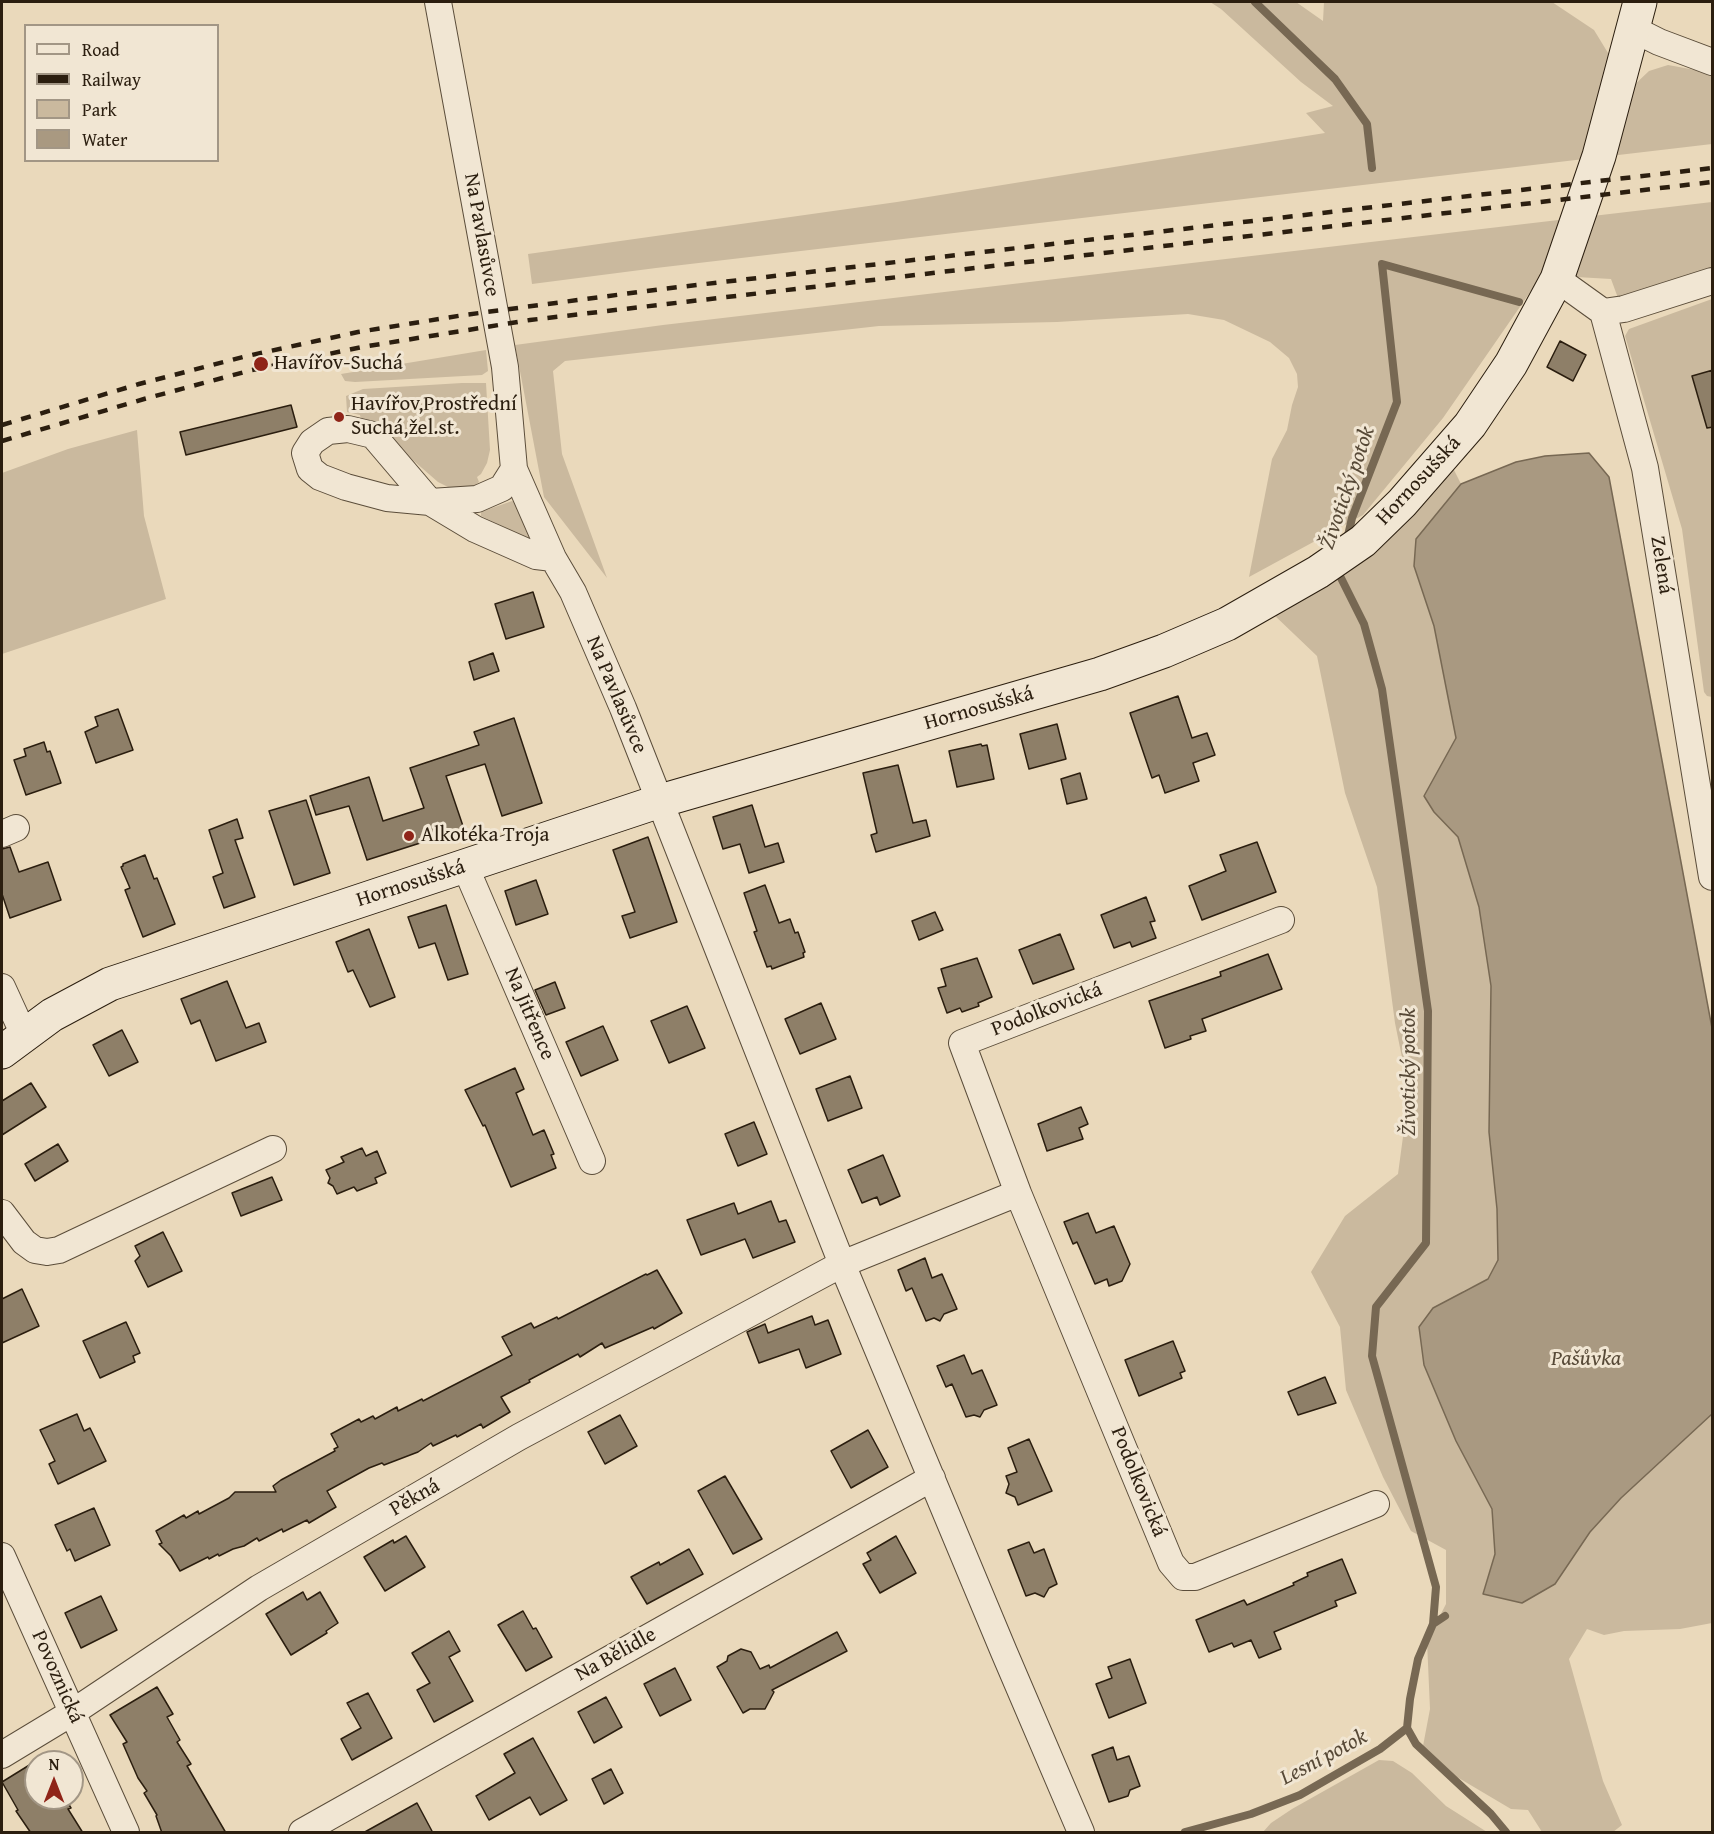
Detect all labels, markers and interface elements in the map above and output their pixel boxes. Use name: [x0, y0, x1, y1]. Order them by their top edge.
legend: [24, 24, 219, 162]
text: Road: [82, 36, 120, 63]
text: Railway: [82, 66, 141, 93]
text: Park: [82, 96, 117, 123]
text: Water: [82, 126, 127, 153]
street label: Na Pavlasůvce: [458, 171, 504, 299]
place label: Havířov-Suchá: [274, 351, 403, 377]
marker: Havířov-Suchá: [252, 355, 270, 373]
place label: Havířov,Prostřední Suchá,žel.st.: [351, 392, 517, 442]
marker: Havířov,Prostřední Suchá,žel.st.: [332, 410, 346, 424]
water label: Životický potok: [1315, 423, 1381, 553]
street label: Hornosušská: [1371, 431, 1467, 531]
street label: Zelená: [1644, 534, 1678, 596]
street label: Na Pavlasůvce: [580, 633, 652, 757]
street label: Hornosušská: [921, 681, 1037, 737]
place label: Alkotéka Troja: [421, 823, 549, 849]
marker: Alkotéka Troja: [402, 829, 416, 843]
street label: Hornosušská: [353, 855, 469, 913]
street label: Na Jitřence: [498, 964, 560, 1064]
street label: Podolkovická: [988, 977, 1106, 1043]
water label: Životický potok: [1396, 1008, 1422, 1136]
water label: Pašůvka: [1551, 1346, 1621, 1372]
street label: Podolkovická: [1105, 1423, 1171, 1541]
street label: Pěkná: [386, 1474, 444, 1522]
street label: Na Bělidle: [571, 1622, 661, 1688]
street label: Povoznická: [25, 1627, 89, 1727]
water label: Lesní potok: [1276, 1724, 1372, 1792]
north arrow: [24, 1750, 84, 1810]
text: N: [49, 1752, 59, 1776]

